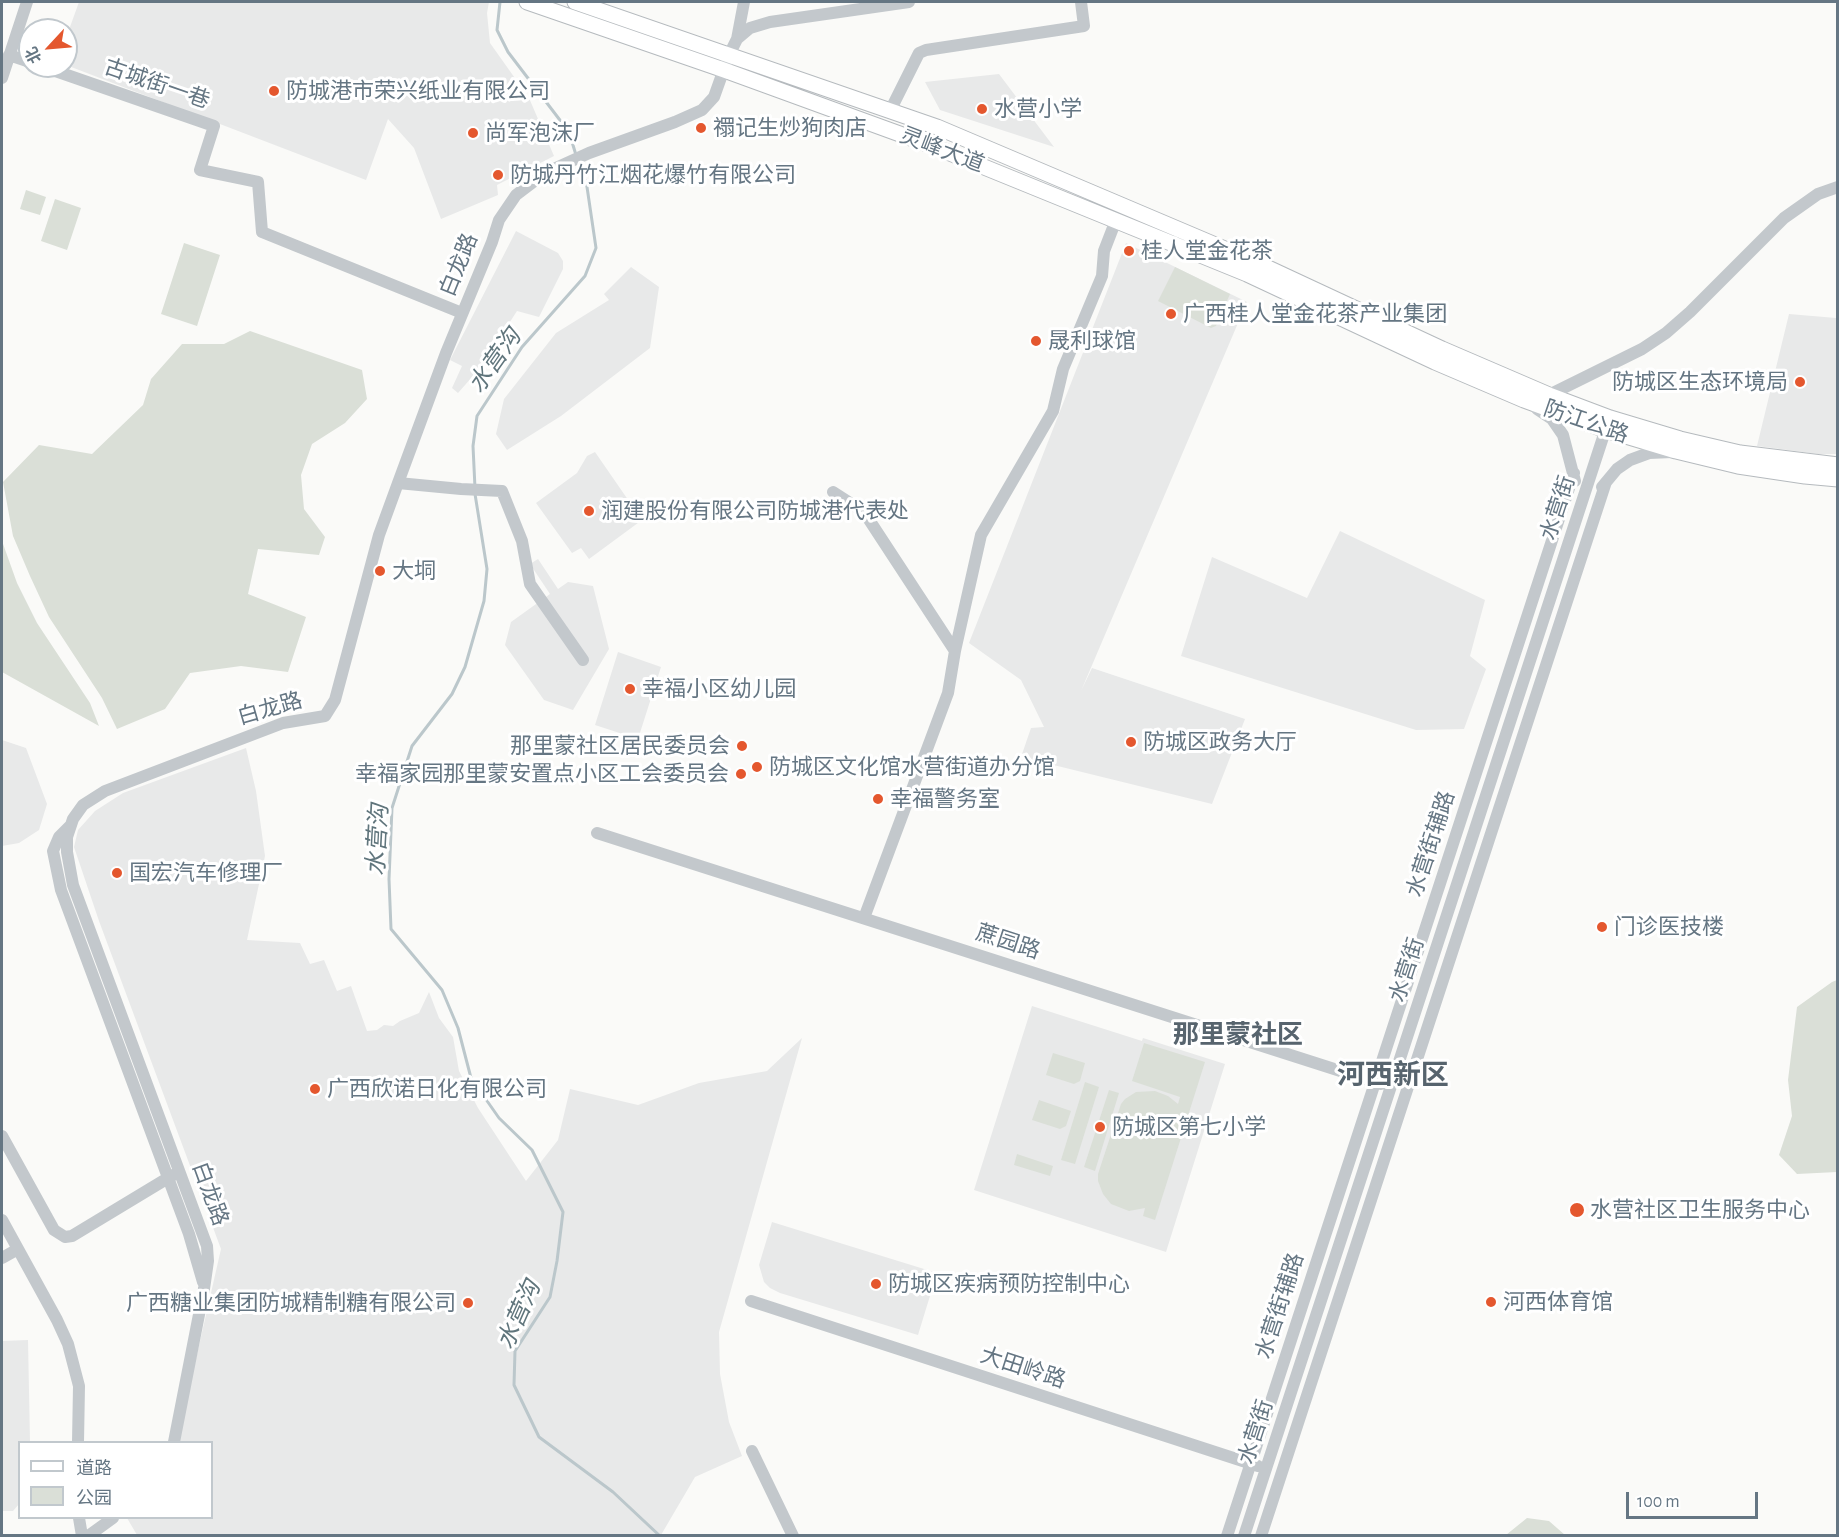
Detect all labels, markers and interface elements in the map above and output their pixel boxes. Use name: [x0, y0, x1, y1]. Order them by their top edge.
north arrow: [18, 18, 78, 78]
text: 北: [23, 44, 44, 66]
street label: 古城街一巷: [101, 54, 213, 114]
place label: 防城港市荣兴纸业有限公司: [286, 78, 550, 104]
marker: 防城港市荣兴纸业有限公司: [267, 84, 281, 98]
place label: 水营小学: [994, 96, 1082, 122]
marker: 水营小学: [975, 102, 989, 116]
place label: 禤记生炒狗肉店: [713, 115, 867, 141]
place label: 尚军泡沫厂: [485, 120, 595, 146]
marker: 禤记生炒狗肉店: [694, 121, 708, 135]
street label: 灵峰大道: [896, 122, 988, 178]
marker: 尚军泡沫厂: [466, 126, 480, 140]
place label: 防城丹竹江烟花爆竹有限公司: [510, 162, 796, 188]
marker: 防城丹竹江烟花爆竹有限公司: [491, 168, 505, 182]
street label: 白龙路: [434, 229, 484, 301]
place label: 桂人堂金花茶: [1141, 238, 1273, 264]
marker: 桂人堂金花茶: [1122, 244, 1136, 258]
place label: 广西桂人堂金花茶产业集团: [1183, 301, 1447, 327]
marker: 广西桂人堂金花茶产业集团: [1164, 307, 1178, 321]
water label: 水营沟: [463, 323, 527, 399]
place label: 晟利球馆: [1048, 328, 1136, 354]
marker: 晟利球馆: [1029, 334, 1043, 348]
place label: 防城区生态环境局: [1612, 369, 1788, 395]
marker: 防城区生态环境局: [1793, 375, 1807, 389]
street label: 防江公路: [1540, 395, 1632, 449]
street label: 水营街: [1535, 473, 1581, 543]
place label: 润建股份有限公司防城港代表处: [601, 498, 909, 524]
marker: 润建股份有限公司防城港代表处: [582, 504, 596, 518]
place label: 大垌: [392, 558, 436, 584]
marker: 大垌: [373, 564, 387, 578]
place label: 幸福小区幼儿园: [642, 676, 796, 702]
marker: 幸福小区幼儿园: [623, 682, 637, 696]
street label: 白龙路: [235, 687, 305, 731]
place label: 防城区政务大厅: [1143, 729, 1297, 755]
place label: 那里蒙社区居民委员会: [510, 733, 730, 759]
marker: 防城区政务大厅: [1124, 735, 1138, 749]
marker: 那里蒙社区居民委员会: [735, 739, 749, 753]
place label: 防城区文化馆水营街道办分馆: [769, 754, 1055, 780]
marker: 防城区文化馆水营街道办分馆: [750, 760, 764, 774]
place label: 幸福家园那里蒙安置点小区工会委员会: [355, 761, 729, 787]
marker: 幸福家园那里蒙安置点小区工会委员会: [734, 767, 748, 781]
place label: 幸福警务室: [890, 786, 1000, 812]
street label: 水营街辅路: [1401, 788, 1461, 900]
marker: 幸福警务室: [871, 792, 885, 806]
water label: 水营沟: [362, 803, 394, 877]
place label: 国宏汽车修理厂: [129, 860, 283, 886]
marker: 国宏汽车修理厂: [110, 866, 124, 880]
place label: 门诊医技楼: [1614, 914, 1724, 940]
street label: 蔗园路: [973, 919, 1043, 965]
marker: 门诊医技楼: [1595, 920, 1609, 934]
street label: 水营街: [1384, 935, 1430, 1005]
district label: 那里蒙社区: [1173, 1019, 1303, 1051]
district label: 河西新区: [1337, 1059, 1449, 1093]
place label: 广西欣诺日化有限公司: [327, 1076, 547, 1102]
marker: 广西欣诺日化有限公司: [308, 1082, 322, 1096]
place label: 防城区第七小学: [1112, 1114, 1266, 1140]
marker: 防城区第七小学: [1093, 1120, 1107, 1134]
street label: 白龙路: [186, 1158, 234, 1230]
place label: 水营社区卫生服务中心: [1590, 1197, 1810, 1223]
marker: 水营社区卫生服务中心: [1568, 1201, 1586, 1219]
street label: 水营街辅路: [1250, 1250, 1310, 1362]
place label: 防城区疾病预防控制中心: [888, 1271, 1130, 1297]
water label: 水营沟: [491, 1276, 547, 1354]
marker: 防城区疾病预防控制中心: [869, 1277, 883, 1291]
place label: 河西体育馆: [1503, 1289, 1613, 1315]
place label: 广西糖业集团防城精制糖有限公司: [126, 1290, 456, 1316]
marker: 河西体育馆: [1484, 1295, 1498, 1309]
marker: 广西糖业集团防城精制糖有限公司: [461, 1296, 475, 1310]
street label: 大田岭路: [977, 1342, 1069, 1394]
street label: 水营街: [1233, 1397, 1279, 1467]
legend: [18, 1441, 213, 1519]
text: 道路: [76, 1460, 112, 1478]
scale bar: [1629, 1480, 1761, 1518]
text: 公园: [76, 1490, 112, 1508]
text: 100 m: [1637, 1493, 1680, 1511]

